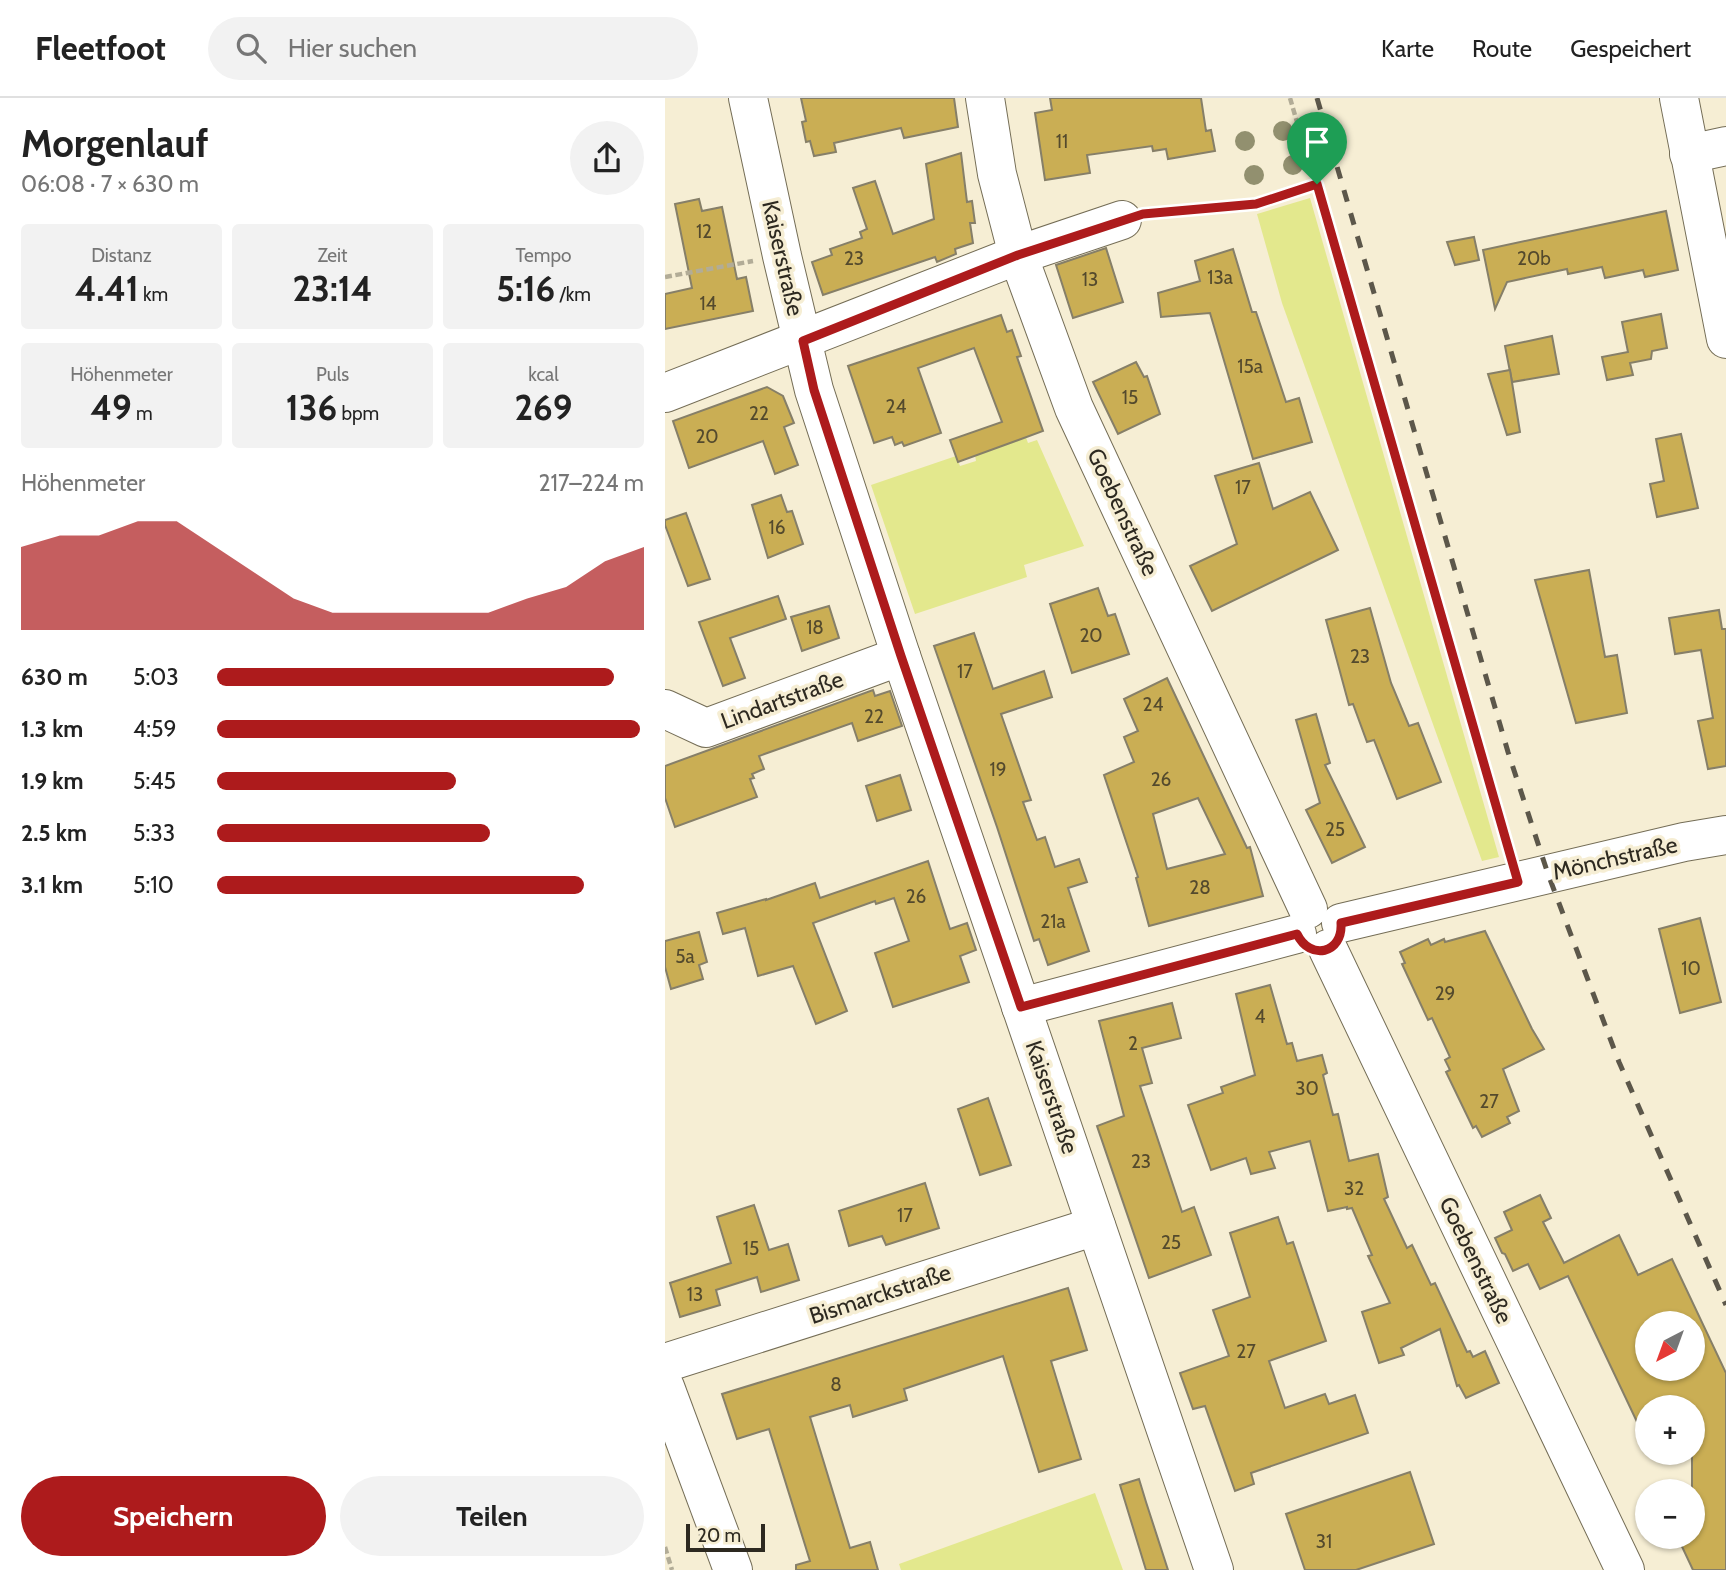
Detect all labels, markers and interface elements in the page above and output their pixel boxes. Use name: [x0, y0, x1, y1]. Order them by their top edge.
search box: [208, 17, 698, 80]
text: Fleetfoot: [35, 28, 166, 68]
icon: search: [232, 29, 270, 67]
text: Hier suchen: [288, 32, 417, 64]
text: Karte: [1381, 34, 1434, 63]
text: Route: [1472, 34, 1532, 63]
text: Gespeichert: [1570, 34, 1691, 63]
pin: [1287, 112, 1347, 184]
text: Morgenlauf: [21, 120, 208, 167]
button: share: [570, 121, 644, 195]
icon: arrive: [1298, 123, 1336, 161]
house number: 11: [1056, 130, 1068, 153]
text: 06:08 · 7 × 630 m: [21, 170, 199, 198]
street label: Kaiserstraße: [756, 197, 810, 319]
house number: 12: [696, 220, 712, 243]
text: Distanz: [91, 244, 152, 267]
text: Zeit: [317, 244, 348, 267]
text: Tempo: [515, 244, 572, 267]
house number: 23: [844, 247, 864, 270]
house number: 20b: [1517, 247, 1551, 270]
house number: 13a: [1207, 266, 1233, 289]
text: 4.41: [75, 267, 139, 310]
text: 23:14: [293, 267, 372, 310]
text: 5:16: [496, 267, 555, 310]
house number: 13: [1082, 268, 1098, 291]
text: km: [139, 283, 168, 306]
text: /km: [555, 283, 591, 306]
house number: 14: [699, 292, 717, 315]
house number: 15a: [1237, 355, 1263, 378]
text: Höhenmeter: [70, 363, 173, 386]
text: Puls: [316, 363, 349, 386]
text: kcal: [528, 363, 559, 386]
text: 49: [90, 386, 132, 429]
text: 136: [286, 386, 337, 429]
text: 269: [515, 386, 572, 429]
house number: 15: [1122, 386, 1138, 409]
house number: 24: [886, 395, 906, 418]
text: m: [132, 402, 153, 425]
text: bpm: [337, 402, 379, 425]
house number: 22: [749, 402, 769, 425]
house number: 20: [695, 425, 719, 448]
street label: Goebenstraße: [1081, 444, 1165, 580]
text: Höhenmeter: [21, 469, 145, 497]
text: 217–224 m: [538, 469, 644, 497]
house number: 17: [1235, 476, 1251, 499]
house number: 16: [769, 516, 786, 539]
house number: 18: [806, 616, 824, 639]
house number: 20: [1079, 624, 1103, 647]
house number: 23: [1350, 645, 1370, 668]
house number: 17: [957, 660, 973, 683]
text: 630 m: [21, 663, 88, 691]
text: 5:03: [133, 663, 179, 691]
street label: Lindartstraße: [717, 665, 847, 735]
house number: 24: [1143, 693, 1163, 716]
house number: 22: [864, 705, 884, 728]
text: 1.3 km: [21, 715, 83, 743]
text: 4:59: [133, 715, 177, 743]
house number: 19: [990, 758, 1007, 781]
text: 1.9 km: [21, 767, 84, 795]
text: 5:45: [133, 767, 176, 795]
house number: 26: [1151, 768, 1171, 791]
house number: 25: [1325, 818, 1345, 841]
text: 2.5 km: [21, 819, 87, 847]
text: 5:33: [133, 819, 175, 847]
street label: Mönchstraße: [1550, 830, 1680, 886]
text: 3.1 km: [21, 871, 83, 899]
text: 5:10: [133, 871, 174, 899]
house number: 28: [1189, 876, 1211, 899]
house number: 26: [906, 885, 926, 908]
house number: 21a: [1040, 910, 1066, 933]
house number: 5a: [675, 945, 695, 968]
house number: 10: [1681, 957, 1701, 980]
house number: 29: [1435, 982, 1455, 1005]
house number: 4: [1255, 1005, 1266, 1028]
house number: 2: [1128, 1032, 1138, 1055]
street label: Kaiserstraße: [1020, 1037, 1084, 1157]
house number: 30: [1295, 1077, 1319, 1100]
house number: 27: [1479, 1090, 1499, 1113]
house number: 23: [1131, 1150, 1151, 1173]
house number: 32: [1344, 1177, 1364, 1200]
street label: Goebenstraße: [1433, 1192, 1519, 1328]
house number: 17: [897, 1204, 913, 1227]
house number: 25: [1161, 1231, 1181, 1254]
house number: 15: [743, 1237, 759, 1260]
street label: Bismarckstraße: [806, 1258, 955, 1330]
house number: 13: [687, 1283, 703, 1306]
north arrow: [1635, 1311, 1705, 1381]
map controls: [1635, 1311, 1705, 1549]
house number: 27: [1236, 1340, 1256, 1363]
house number: 8: [830, 1373, 842, 1396]
button: +: [1635, 1395, 1705, 1465]
button: Speichern: [21, 1476, 326, 1556]
button: Teilen: [340, 1476, 644, 1556]
button: −: [1635, 1479, 1705, 1549]
scale bar: [686, 1521, 765, 1553]
text: 20 m: [697, 1524, 741, 1547]
house number: 31: [1316, 1530, 1332, 1553]

